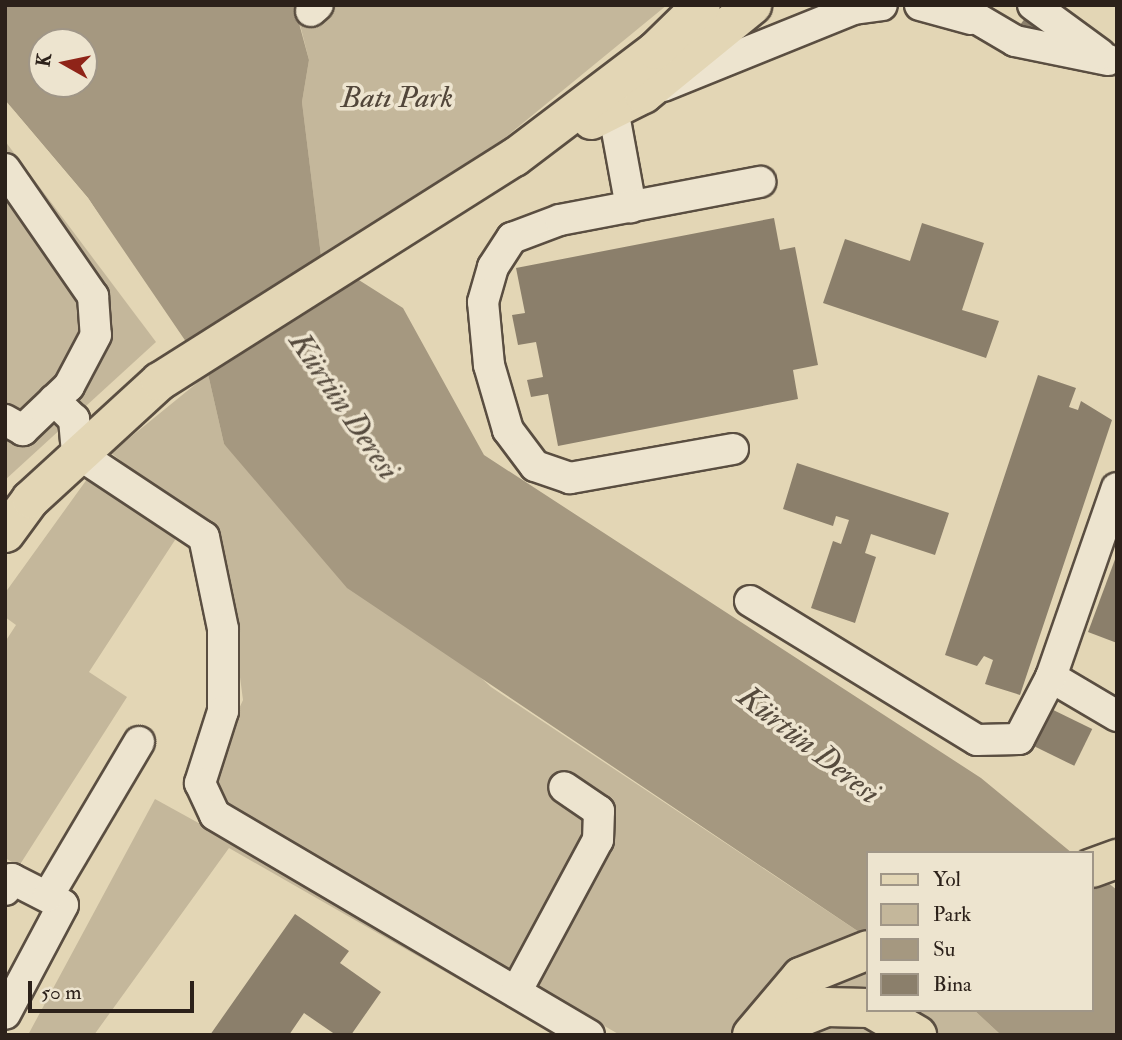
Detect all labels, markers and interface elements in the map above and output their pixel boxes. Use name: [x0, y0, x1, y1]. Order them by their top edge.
north arrow: [28, 28, 98, 98]
text: K: [31, 52, 57, 68]
park label: Batı Park: [341, 80, 453, 116]
water label: Kürtün Deresi: [280, 325, 408, 487]
water label: Kürtün Deresi: [730, 677, 888, 813]
legend: [866, 851, 1094, 1012]
text: Yol: [933, 866, 961, 893]
text: Park: [933, 901, 971, 928]
text: Su: [933, 936, 955, 963]
scale bar: [32, 967, 198, 1011]
text: Bina: [933, 971, 972, 998]
text: 50 m: [41, 979, 82, 1006]

